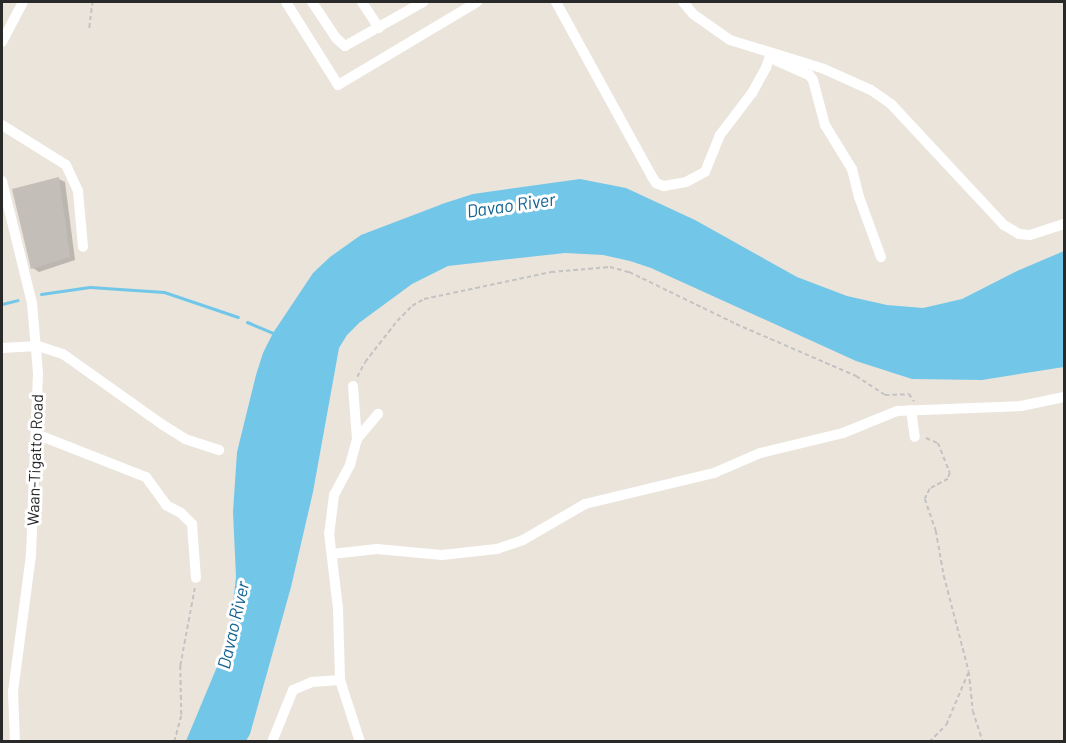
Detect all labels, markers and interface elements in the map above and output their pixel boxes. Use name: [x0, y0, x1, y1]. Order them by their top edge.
water label: Davao River: [465, 188, 557, 222]
street label: Waan-Tigatto Road: [23, 394, 47, 526]
water label: Davao River: [212, 579, 254, 671]

